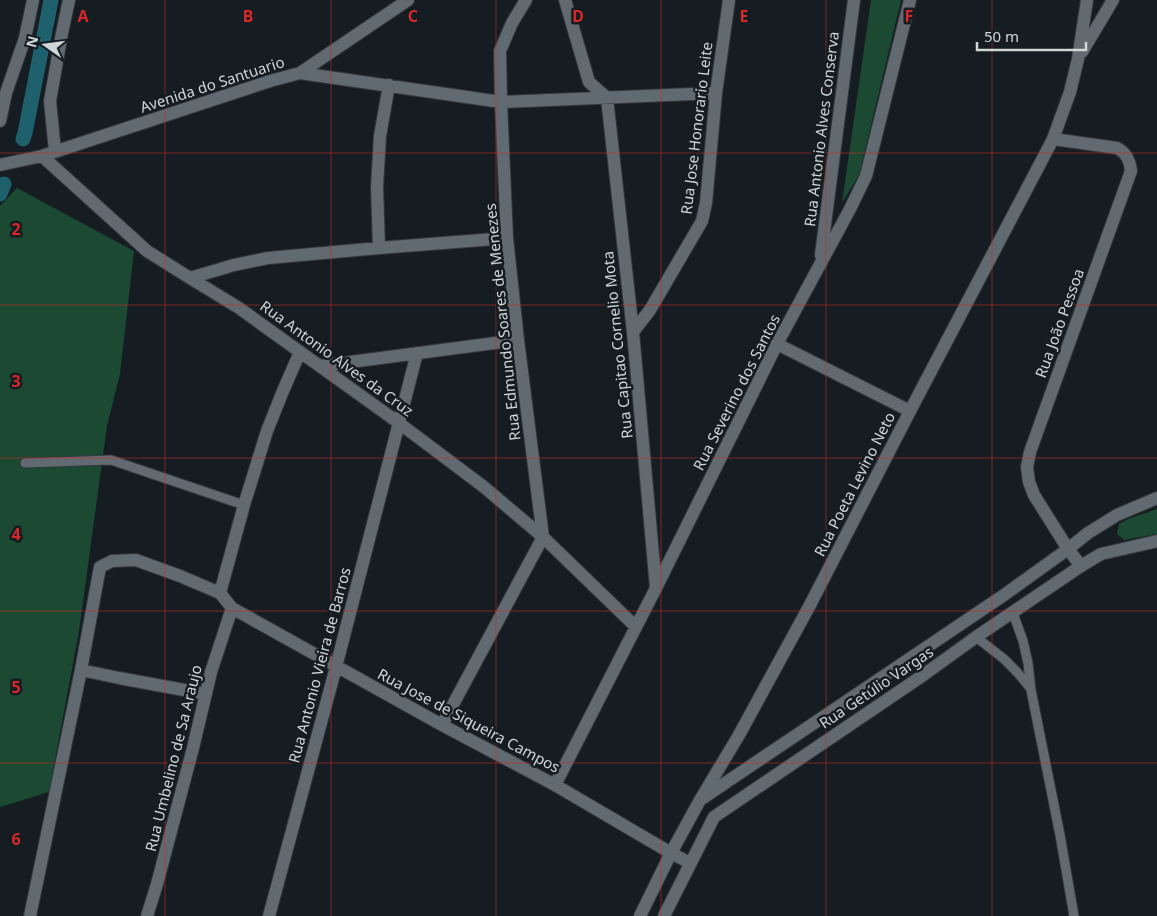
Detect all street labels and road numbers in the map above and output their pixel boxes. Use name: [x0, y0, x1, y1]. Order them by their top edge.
street label: Rua Antonio Alves Conserva: [799, 30, 843, 228]
street label: Rua Jose Honorario Leite: [675, 41, 717, 215]
street label: Avenida do Santuario: [137, 51, 287, 117]
street label: Rua Edmundo Soares de Menezes: [480, 202, 524, 442]
street label: Rua Capitao Cornelio Mota: [597, 250, 637, 440]
street label: Rua João Pessoa: [1030, 266, 1088, 380]
street label: Rua Antonio Alves da Cruz: [256, 296, 418, 420]
street label: Rua Severino dos Santos: [688, 311, 784, 473]
street label: Rua Poeta Levino Neto: [809, 408, 899, 560]
street label: Rua Antonio Vieira de Barros: [283, 565, 355, 765]
street label: Rua Getúlio Vargas: [815, 641, 937, 733]
street label: Rua Umbelino de Sa Araujo: [140, 663, 206, 853]
street label: Rua Jose de Siqueira Campos: [374, 663, 564, 777]

